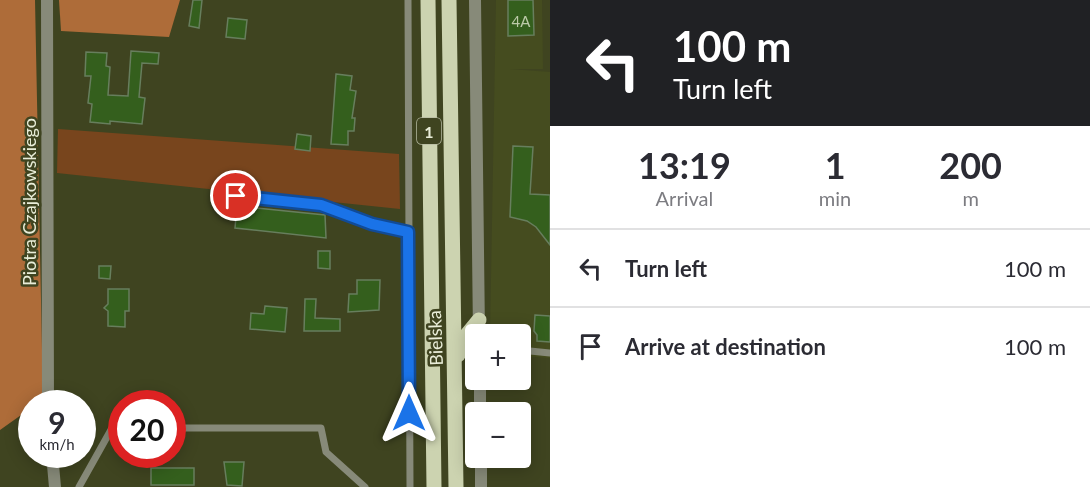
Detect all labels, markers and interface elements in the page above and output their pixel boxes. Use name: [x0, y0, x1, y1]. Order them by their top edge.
house number: 4A: [512, 12, 531, 30]
text: 100 m: [673, 21, 791, 71]
icon: left: [574, 24, 652, 102]
text: Turn left: [673, 72, 772, 105]
street label: Piotra Czajkowskiego: [18, 118, 40, 286]
road number: 1: [417, 118, 441, 144]
text: 13:19: [638, 143, 731, 187]
text: 1: [825, 143, 846, 187]
text: 200: [939, 143, 1002, 187]
pin: [210, 170, 261, 221]
icon: arrive: [219, 179, 252, 212]
text: Arrival: [656, 186, 713, 210]
text: min: [819, 186, 851, 210]
text: m: [962, 186, 979, 210]
icon: left: [574, 252, 607, 285]
text: Turn left: [625, 255, 707, 282]
text: 100 m: [1004, 255, 1066, 282]
street label: Bielska: [423, 310, 447, 366]
map controls: [465, 324, 531, 468]
button: +: [465, 324, 531, 390]
icon: arrive: [574, 330, 607, 363]
text: Arrive at destination: [625, 333, 826, 360]
text: 100 m: [1004, 333, 1066, 360]
position arrow: [377, 381, 441, 445]
speed limit sign: 20: [108, 390, 186, 468]
button: −: [465, 402, 531, 468]
text: 9: [48, 404, 66, 440]
text: km/h: [39, 435, 75, 453]

